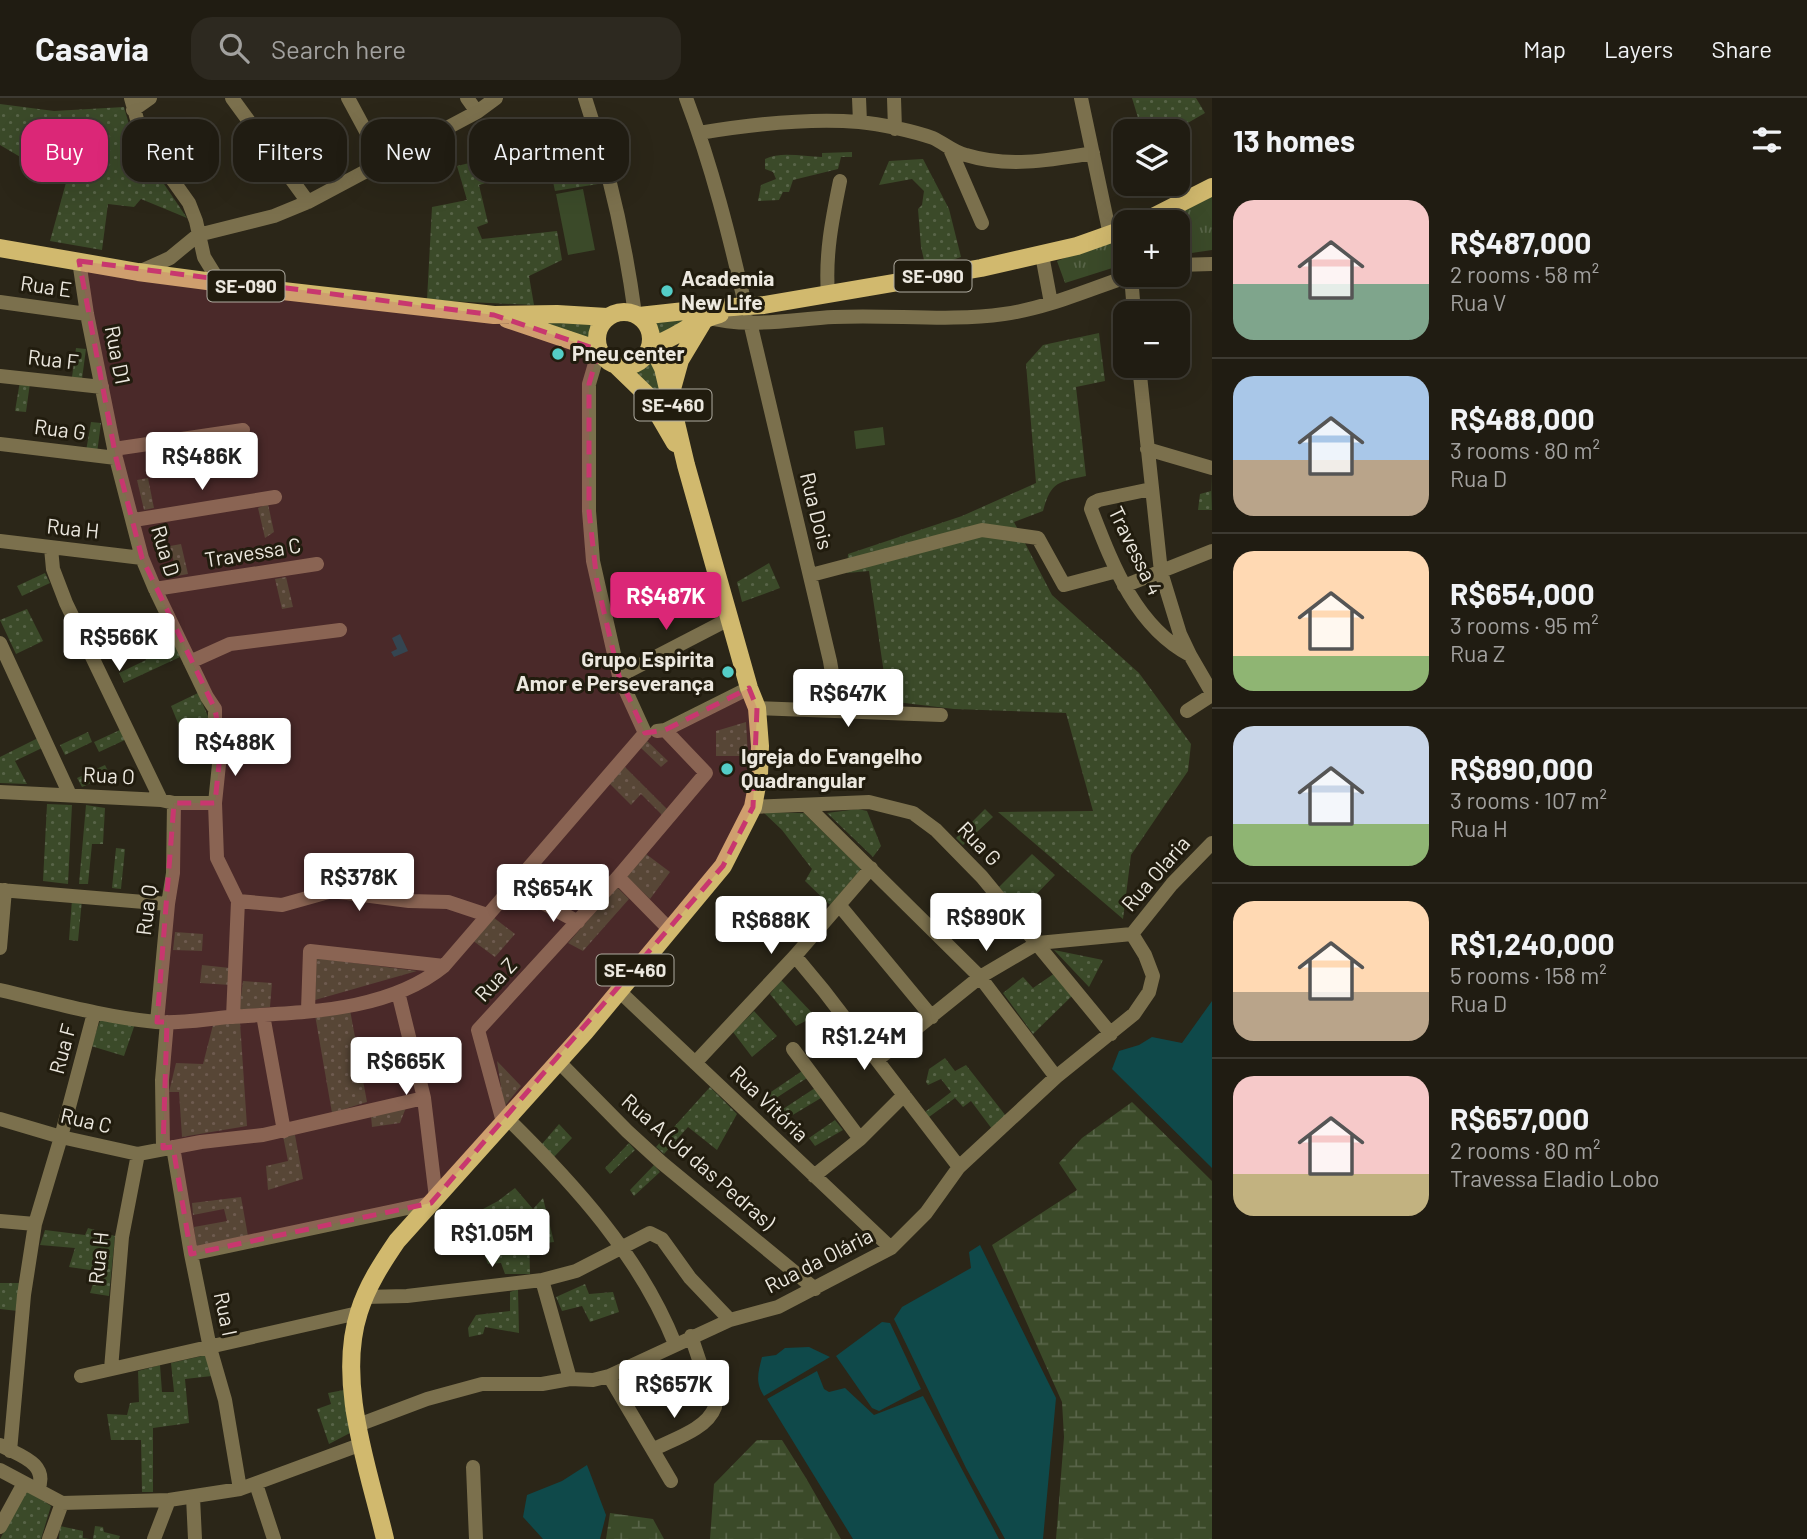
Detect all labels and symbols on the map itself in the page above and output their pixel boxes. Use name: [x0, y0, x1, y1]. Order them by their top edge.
road number: SE-090: [894, 260, 972, 292]
place label: Academia New Life: [681, 265, 774, 314]
street label: Rua E: [19, 270, 74, 301]
road number: SE-090: [208, 270, 284, 302]
marker: Academia New Life: [659, 283, 675, 299]
street label: Rua D1: [101, 323, 136, 386]
place label: Pneu center: [572, 340, 685, 365]
street label: Rua F: [27, 343, 80, 374]
marker: Pneu center: [550, 346, 566, 362]
road number: SE-460: [634, 390, 712, 420]
street label: Rua G: [33, 413, 87, 444]
pin: R$486K: [145, 432, 259, 492]
street label: Rua Dois: [796, 469, 839, 552]
street label: Travessa 4: [1104, 502, 1169, 599]
street label: Rua H: [46, 512, 101, 543]
street label: Rua D: [147, 522, 186, 579]
street label: Travessa C: [203, 532, 303, 571]
pin: R$487K: [609, 573, 723, 632]
pin: R$566K: [62, 614, 176, 673]
place label: Grupo Espirita Amor e Perseverança: [516, 646, 714, 695]
marker: Grupo Espirita Amor e Perseverança: [720, 664, 736, 680]
pin: R$647K: [791, 670, 905, 729]
pin: R$488K: [178, 718, 292, 778]
place label: Igreja do Evangelho Quadrangular: [741, 743, 922, 792]
street label: Rua O: [82, 761, 136, 788]
marker: Igreja do Evangelho Quadrangular: [719, 761, 735, 777]
street label: Rua G: [953, 816, 1007, 870]
street label: Rua Olaria: [1115, 830, 1194, 916]
pin: R$378K: [302, 854, 416, 913]
pin: R$654K: [496, 864, 610, 924]
street label: Rua Q: [130, 883, 161, 937]
pin: R$890K: [929, 894, 1043, 953]
pin: R$688K: [714, 896, 828, 956]
street label: Rua Z: [469, 952, 521, 1006]
road number: SE-460: [596, 954, 674, 986]
pin: R$1.24M: [799, 1012, 929, 1072]
street label: Rua F: [43, 1021, 80, 1076]
pin: R$665K: [349, 1038, 463, 1097]
street label: Rua Vitória: [726, 1060, 814, 1146]
street label: Rua A (Jd das Pedras): [617, 1088, 781, 1234]
street label: Rua C: [58, 1102, 114, 1138]
pin: R$1.05M: [427, 1210, 557, 1269]
street label: Rua da Olária: [760, 1222, 876, 1298]
street label: Rua H: [82, 1230, 113, 1285]
street label: Rua I: [210, 1289, 243, 1338]
pin: R$657K: [617, 1360, 731, 1420]

